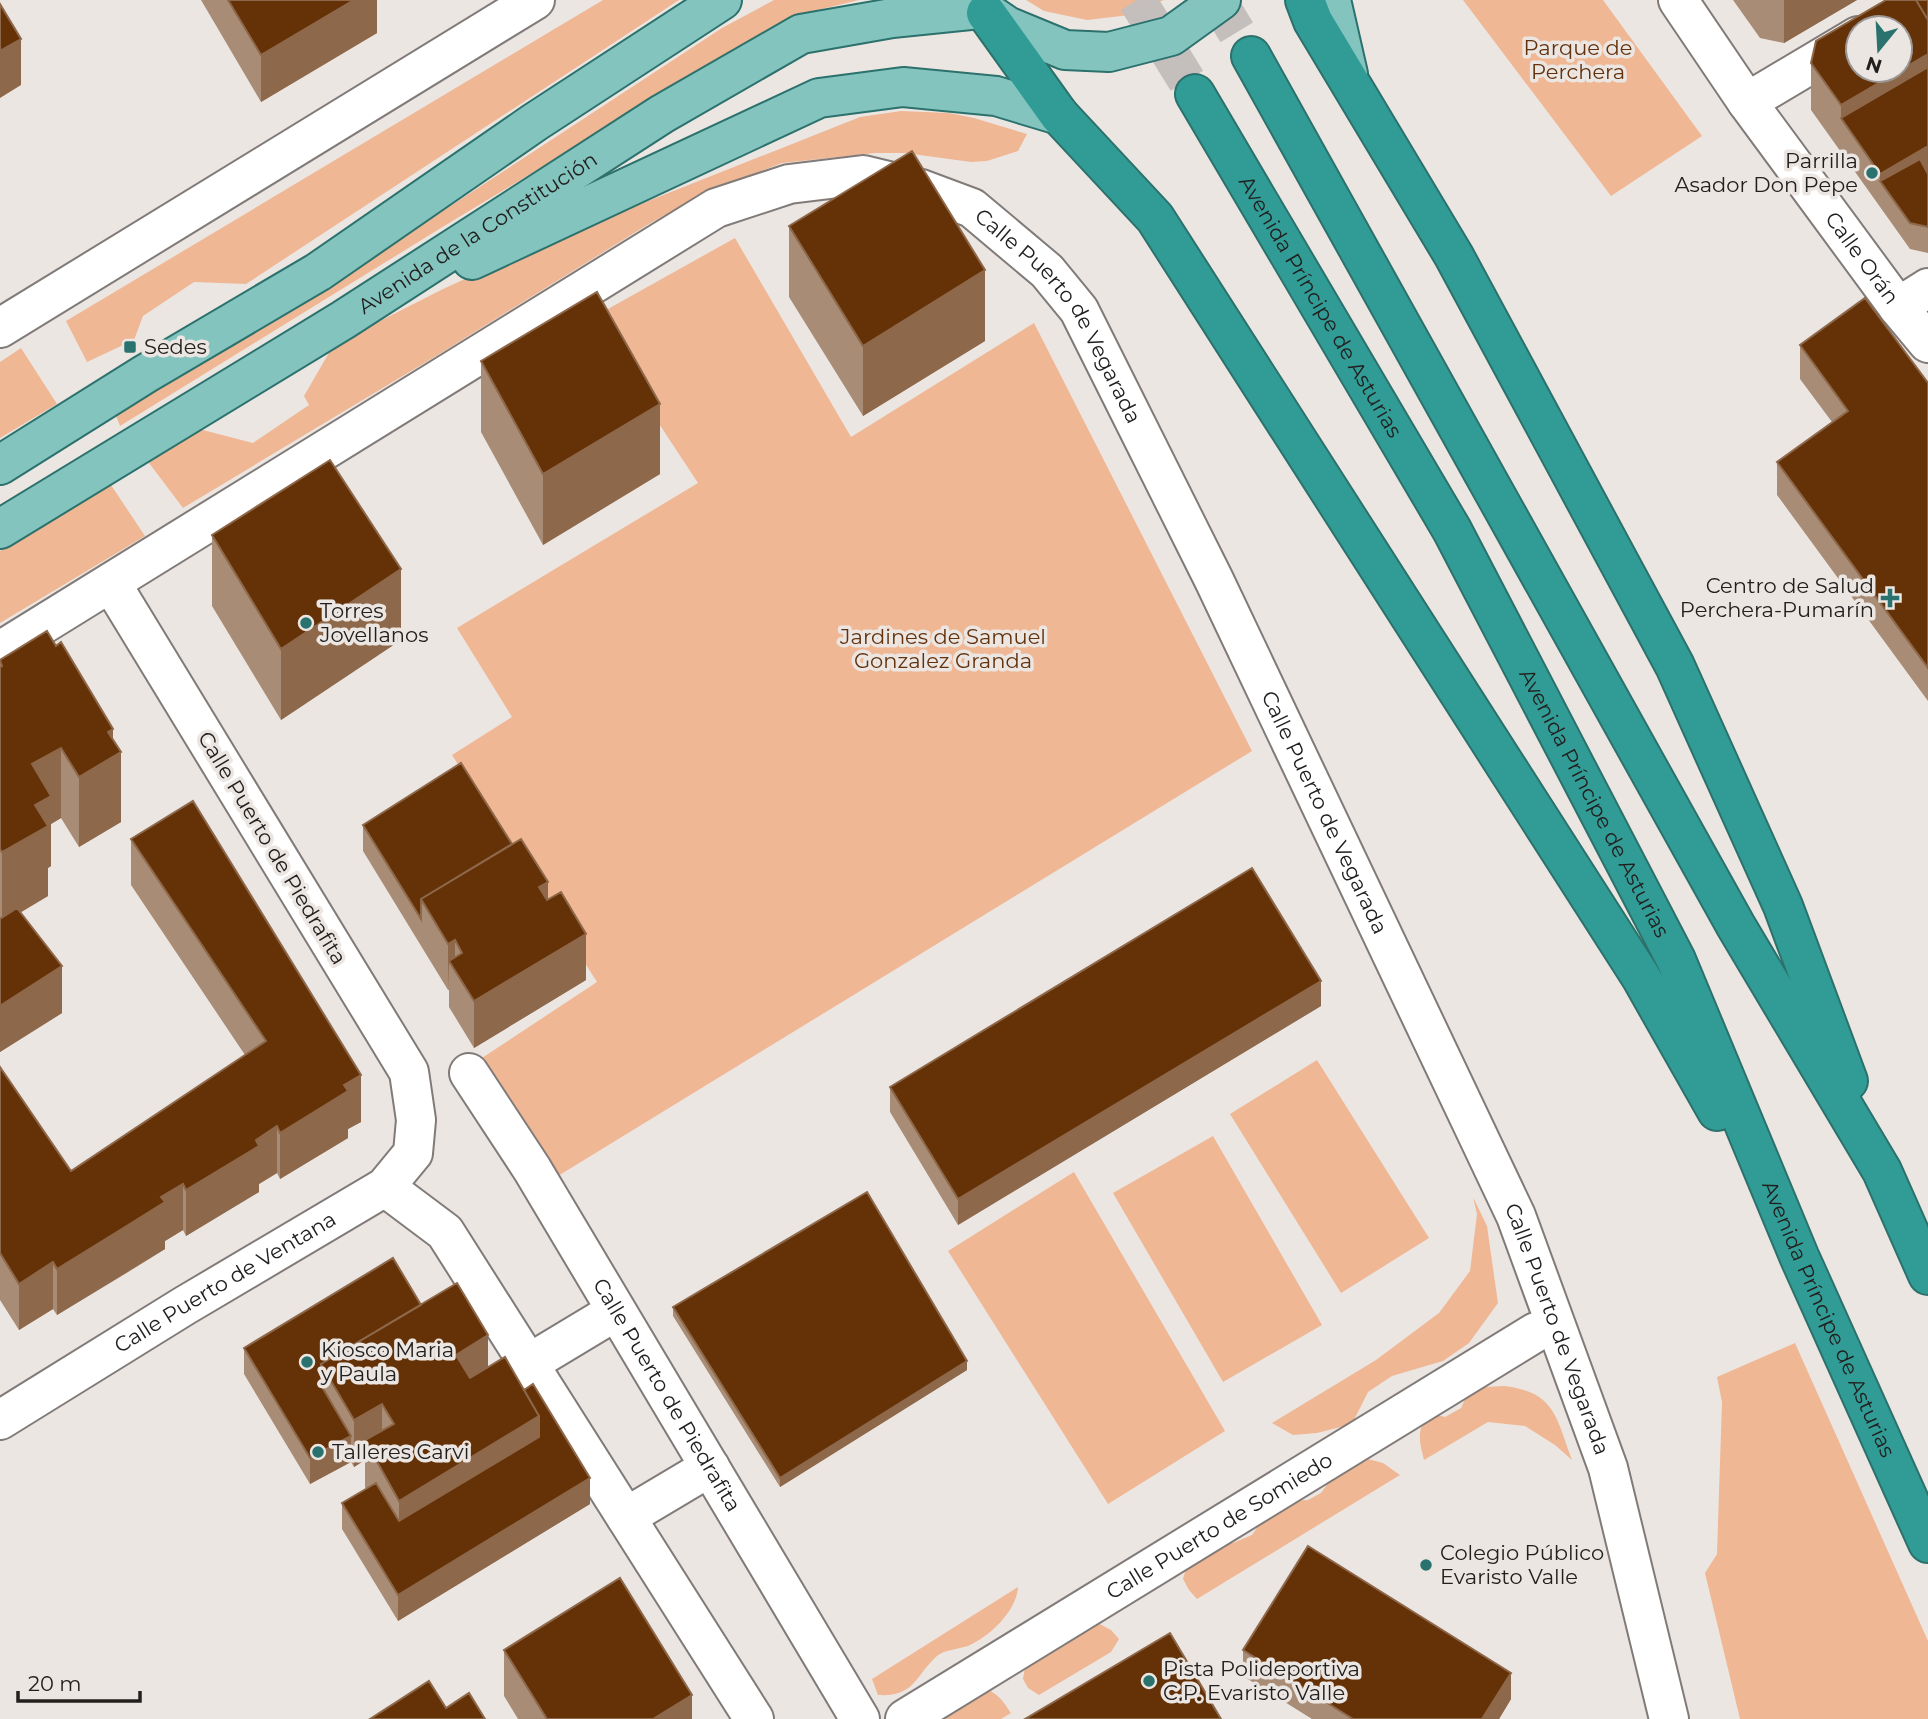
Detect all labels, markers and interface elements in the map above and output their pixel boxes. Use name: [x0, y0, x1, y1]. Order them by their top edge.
north arrow: [1844, 14, 1914, 84]
park label: Parque de Perchera: [1524, 35, 1632, 84]
text: N: [1863, 51, 1885, 78]
street label: Avenida de la Constitución: [353, 146, 602, 319]
place label: Parrilla Asador Don Pepe: [1674, 148, 1858, 197]
marker: Parrilla Asador Don Pepe: [1864, 165, 1880, 181]
street label: Avenida Príncipe de Asturias: [1234, 171, 1408, 442]
street label: Calle Puerto de Vegarada: [970, 203, 1147, 427]
street label: Calle Orán: [1820, 207, 1905, 309]
place label: Sedes: [144, 334, 207, 359]
marker: Sedes: [122, 339, 138, 355]
place label: Centro de Salud Perchera-Pumarín: [1680, 573, 1874, 622]
marker: Centro de Salud Perchera-Pumarín: [1880, 588, 1900, 608]
place label: Torres Jovellanos: [319, 598, 428, 647]
marker: Torres Jovellanos: [298, 615, 314, 631]
park label: Jardines de Samuel Gonzalez Granda: [839, 624, 1046, 673]
street label: Avenida Príncipe de Asturias: [1514, 664, 1675, 942]
street label: Calle Puerto de Vegarada: [1256, 687, 1393, 938]
street label: Calle Puerto de Piedrafita: [193, 727, 352, 969]
street label: Avenida Príncipe de Asturias: [1757, 1177, 1901, 1461]
street label: Calle Puerto de Vegarada: [1500, 1199, 1615, 1458]
street label: Calle Puerto de Ventana: [110, 1206, 340, 1358]
street label: Calle Puerto de Piedrafita: [588, 1273, 746, 1516]
place label: Kiosco Maria y Paula: [320, 1337, 454, 1386]
marker: Kiosco Maria y Paula: [299, 1354, 315, 1370]
place label: Talleres Carvi: [332, 1439, 469, 1464]
marker: Talleres Carvi: [310, 1444, 326, 1460]
street label: Calle Puerto de Somiedo: [1102, 1447, 1337, 1604]
place label: Colegio Público Evaristo Valle: [1440, 1540, 1604, 1589]
marker: Colegio Público Evaristo Valle: [1418, 1557, 1434, 1573]
place label: Pista Polideportiva C.P. Evaristo Valle: [1163, 1656, 1360, 1705]
scale bar: [18, 1660, 140, 1704]
text: 20 m: [28, 1671, 82, 1696]
marker: Pista Polideportiva C.P. Evaristo Valle: [1141, 1673, 1157, 1689]

